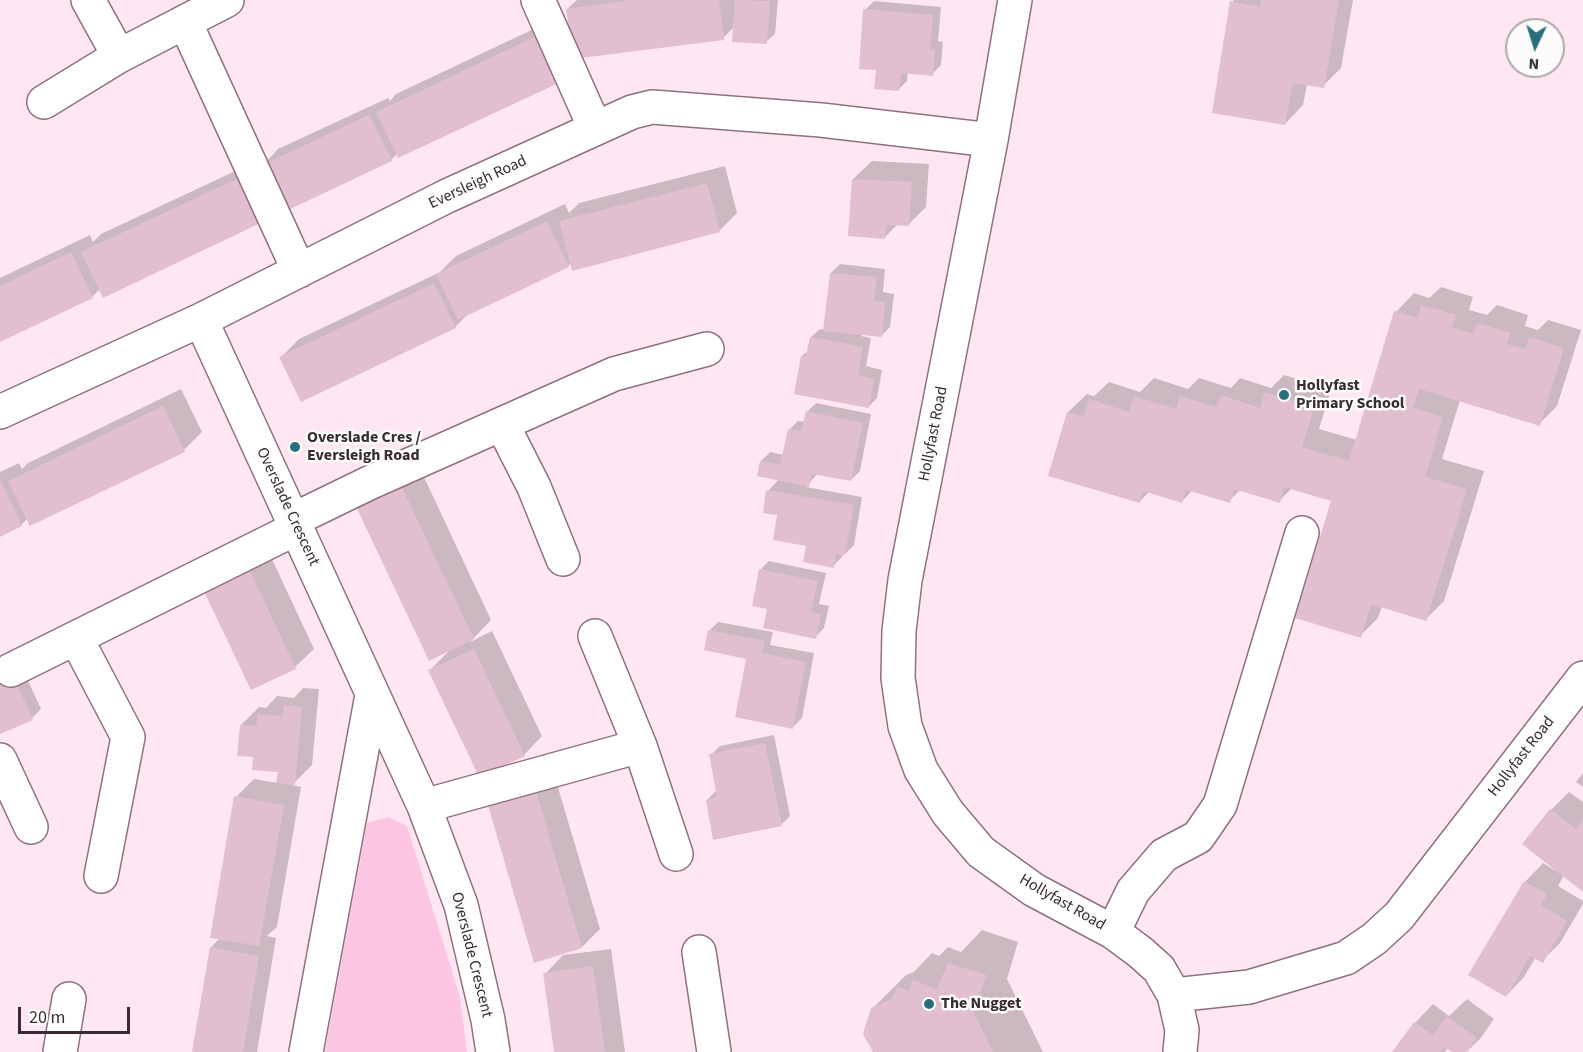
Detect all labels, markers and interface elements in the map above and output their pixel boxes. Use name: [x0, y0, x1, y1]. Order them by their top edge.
north arrow: [1505, 18, 1565, 78]
text: N: [1528, 53, 1540, 75]
street label: Eversleigh Road: [426, 152, 530, 214]
place label: Hollyfast Primary School: [1296, 376, 1404, 414]
street label: Hollyfast Road: [915, 385, 953, 483]
marker: Hollyfast Primary School: [1277, 388, 1291, 402]
place label: Overslade Cres / Eversleigh Road: [307, 428, 421, 466]
marker: Overslade Cres / Eversleigh Road: [288, 440, 302, 454]
street label: Overslade Crescent: [251, 445, 323, 569]
street label: Hollyfast Road: [1485, 713, 1559, 801]
street label: Hollyfast Road: [1015, 871, 1109, 935]
street label: Overslade Crescent: [446, 890, 496, 1020]
place label: The Nugget: [941, 994, 1021, 1014]
scale bar: [21, 995, 134, 1033]
marker: The Nugget: [922, 997, 936, 1011]
text: 20 m: [29, 1005, 65, 1030]

